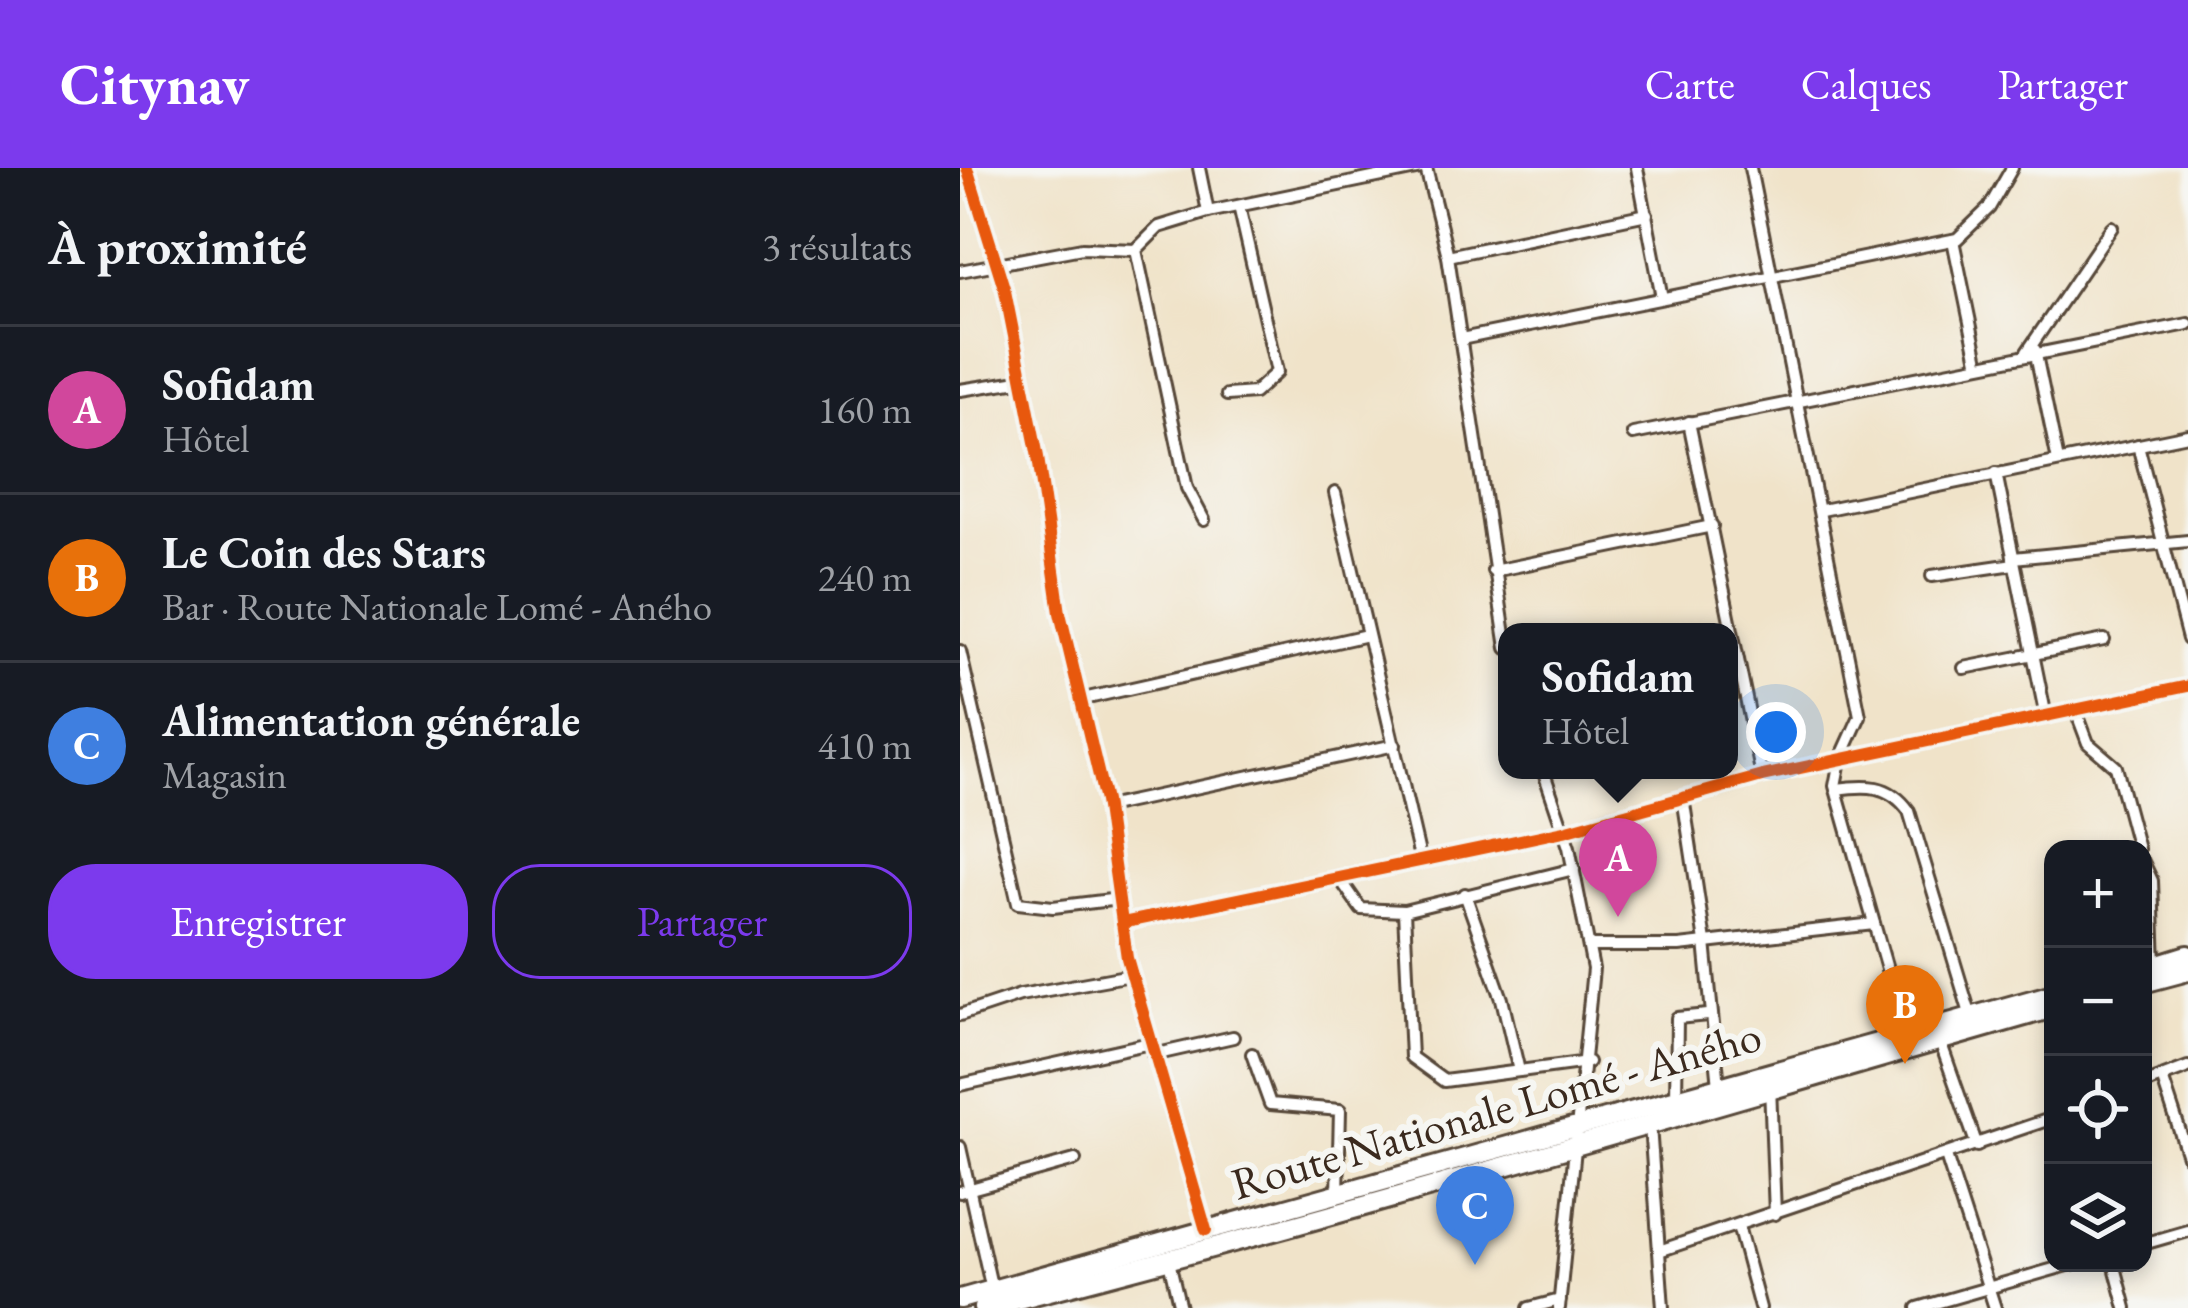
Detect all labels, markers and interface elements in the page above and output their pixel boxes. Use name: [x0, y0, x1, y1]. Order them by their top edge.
text: Citynav: [60, 47, 249, 121]
text: Carte: [1645, 57, 1735, 112]
text: Calques: [1801, 57, 1932, 112]
text: Partager: [1998, 57, 2128, 112]
text: À proximité: [48, 213, 307, 279]
text: 3 résultats: [762, 221, 912, 272]
text: Sofidam: [162, 355, 315, 413]
text: A: [73, 384, 101, 435]
text: 160 m: [818, 384, 912, 435]
text: Hôtel: [162, 413, 250, 464]
text: Le Coin des Stars: [162, 523, 486, 581]
text: B: [75, 552, 99, 603]
text: 240 m: [818, 552, 912, 603]
text: Bar · Route Nationale Lomé - Aného: [162, 581, 712, 632]
popup: [1498, 623, 1738, 779]
text: Sofidam: [1542, 647, 1694, 705]
text: Alimentation générale: [162, 691, 580, 749]
your location: [1746, 702, 1806, 762]
text: Hôtel: [1542, 705, 1629, 756]
text: C: [73, 720, 101, 771]
text: 410 m: [818, 720, 912, 771]
text: Magasin: [162, 749, 287, 800]
pin: A: [1579, 818, 1657, 917]
map controls: [2044, 840, 2152, 1272]
button: +: [2044, 840, 2152, 948]
button: Enregistrer: [48, 864, 468, 979]
button: Partager: [492, 864, 912, 979]
button: −: [2044, 948, 2152, 1056]
pin: B: [1866, 965, 1944, 1064]
street label: Route Nationale Lomé - Aného: [1225, 1006, 1767, 1212]
button: locate: [2044, 1056, 2152, 1164]
button: layers: [2044, 1164, 2152, 1272]
pin: C: [1436, 1166, 1514, 1265]

